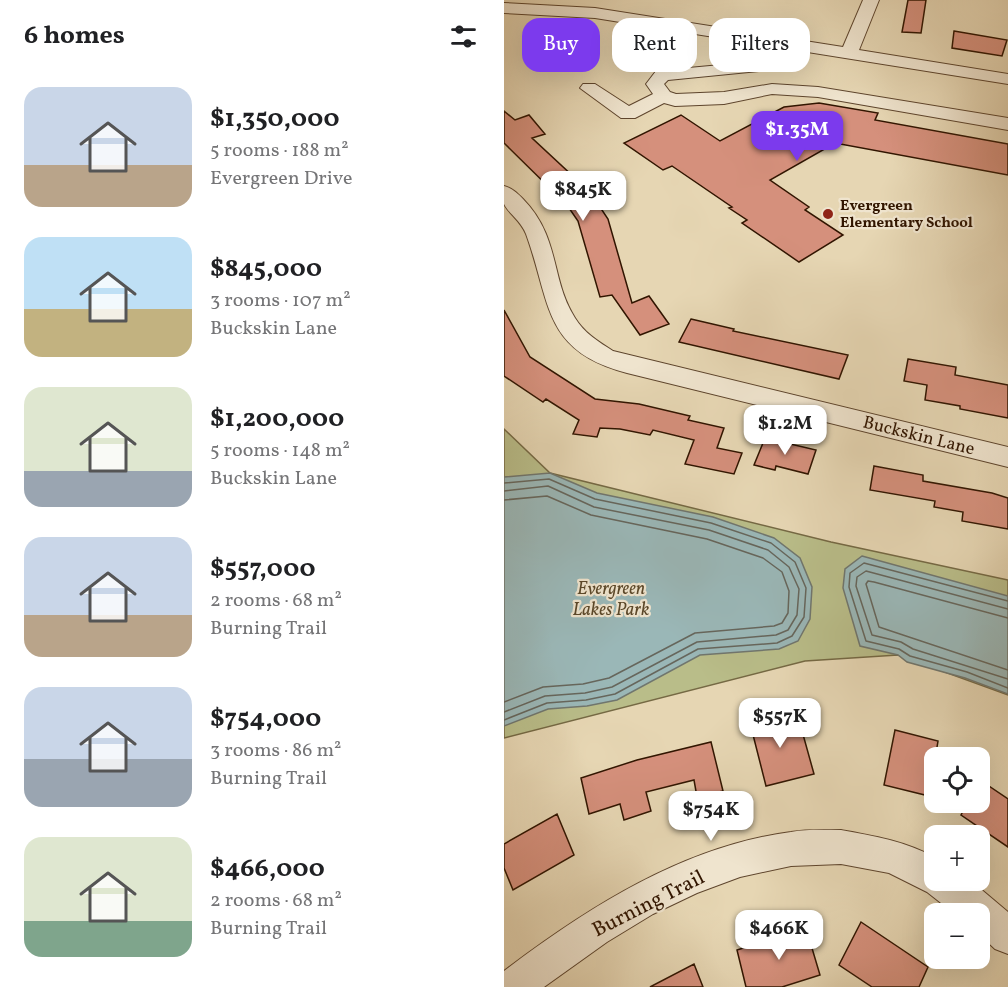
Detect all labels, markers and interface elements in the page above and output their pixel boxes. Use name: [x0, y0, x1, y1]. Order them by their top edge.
text: 6 homes: [24, 18, 125, 54]
chip: Buy: [522, 18, 600, 72]
chip: Rent: [612, 18, 697, 72]
chip: Filters: [709, 18, 810, 72]
icon: filters: [447, 20, 480, 53]
text: $1,350,000: [210, 101, 340, 137]
icon: home: [72, 111, 144, 183]
pin: $1.35M: [748, 111, 846, 162]
text: $1.35M: [765, 116, 829, 144]
text: 5 rooms · 188 m²: [210, 137, 349, 165]
text: Evergreen Drive: [210, 165, 353, 193]
pin: $845K: [541, 171, 625, 222]
text: $845K: [554, 176, 612, 204]
place label: Evergreen Elementary School: [840, 196, 973, 234]
marker: Evergreen Elementary School: [821, 207, 835, 221]
text: $845,000: [210, 251, 322, 287]
icon: home: [72, 261, 144, 333]
text: 3 rooms · 107 m²: [210, 287, 351, 315]
text: Buckskin Lane: [210, 315, 337, 343]
text: $1,200,000: [210, 401, 344, 437]
pin: $1.2M: [743, 405, 827, 456]
text: $1.2M: [758, 410, 812, 438]
street label: Buckskin Lane: [860, 410, 977, 462]
icon: home: [72, 411, 144, 483]
text: 5 rooms · 148 m²: [210, 437, 350, 465]
text: Buckskin Lane: [210, 465, 337, 493]
text: $557,000: [210, 551, 315, 587]
icon: home: [72, 561, 144, 633]
park label: Evergreen Lakes Park: [573, 577, 649, 623]
text: 2 rooms · 68 m²: [210, 587, 342, 615]
text: Burning Trail: [210, 615, 327, 643]
pin: $557K: [738, 698, 822, 749]
text: $754,000: [210, 701, 321, 737]
text: $557K: [753, 703, 807, 731]
icon: home: [72, 711, 144, 783]
text: 3 rooms · 86 m²: [210, 737, 341, 765]
map controls: [924, 747, 990, 969]
button: locate: [924, 747, 990, 813]
text: Burning Trail: [210, 765, 327, 793]
pin: $754K: [669, 791, 753, 842]
text: $754K: [683, 796, 739, 824]
button: +: [924, 825, 990, 891]
text: $466,000: [210, 851, 325, 887]
icon: home: [72, 861, 144, 933]
street label: Burning Trail: [587, 864, 710, 945]
text: 2 rooms · 68 m²: [210, 887, 342, 915]
button: −: [924, 903, 990, 969]
pin: $466K: [737, 910, 821, 961]
text: Burning Trail: [210, 915, 327, 943]
text: $466K: [749, 915, 809, 943]

